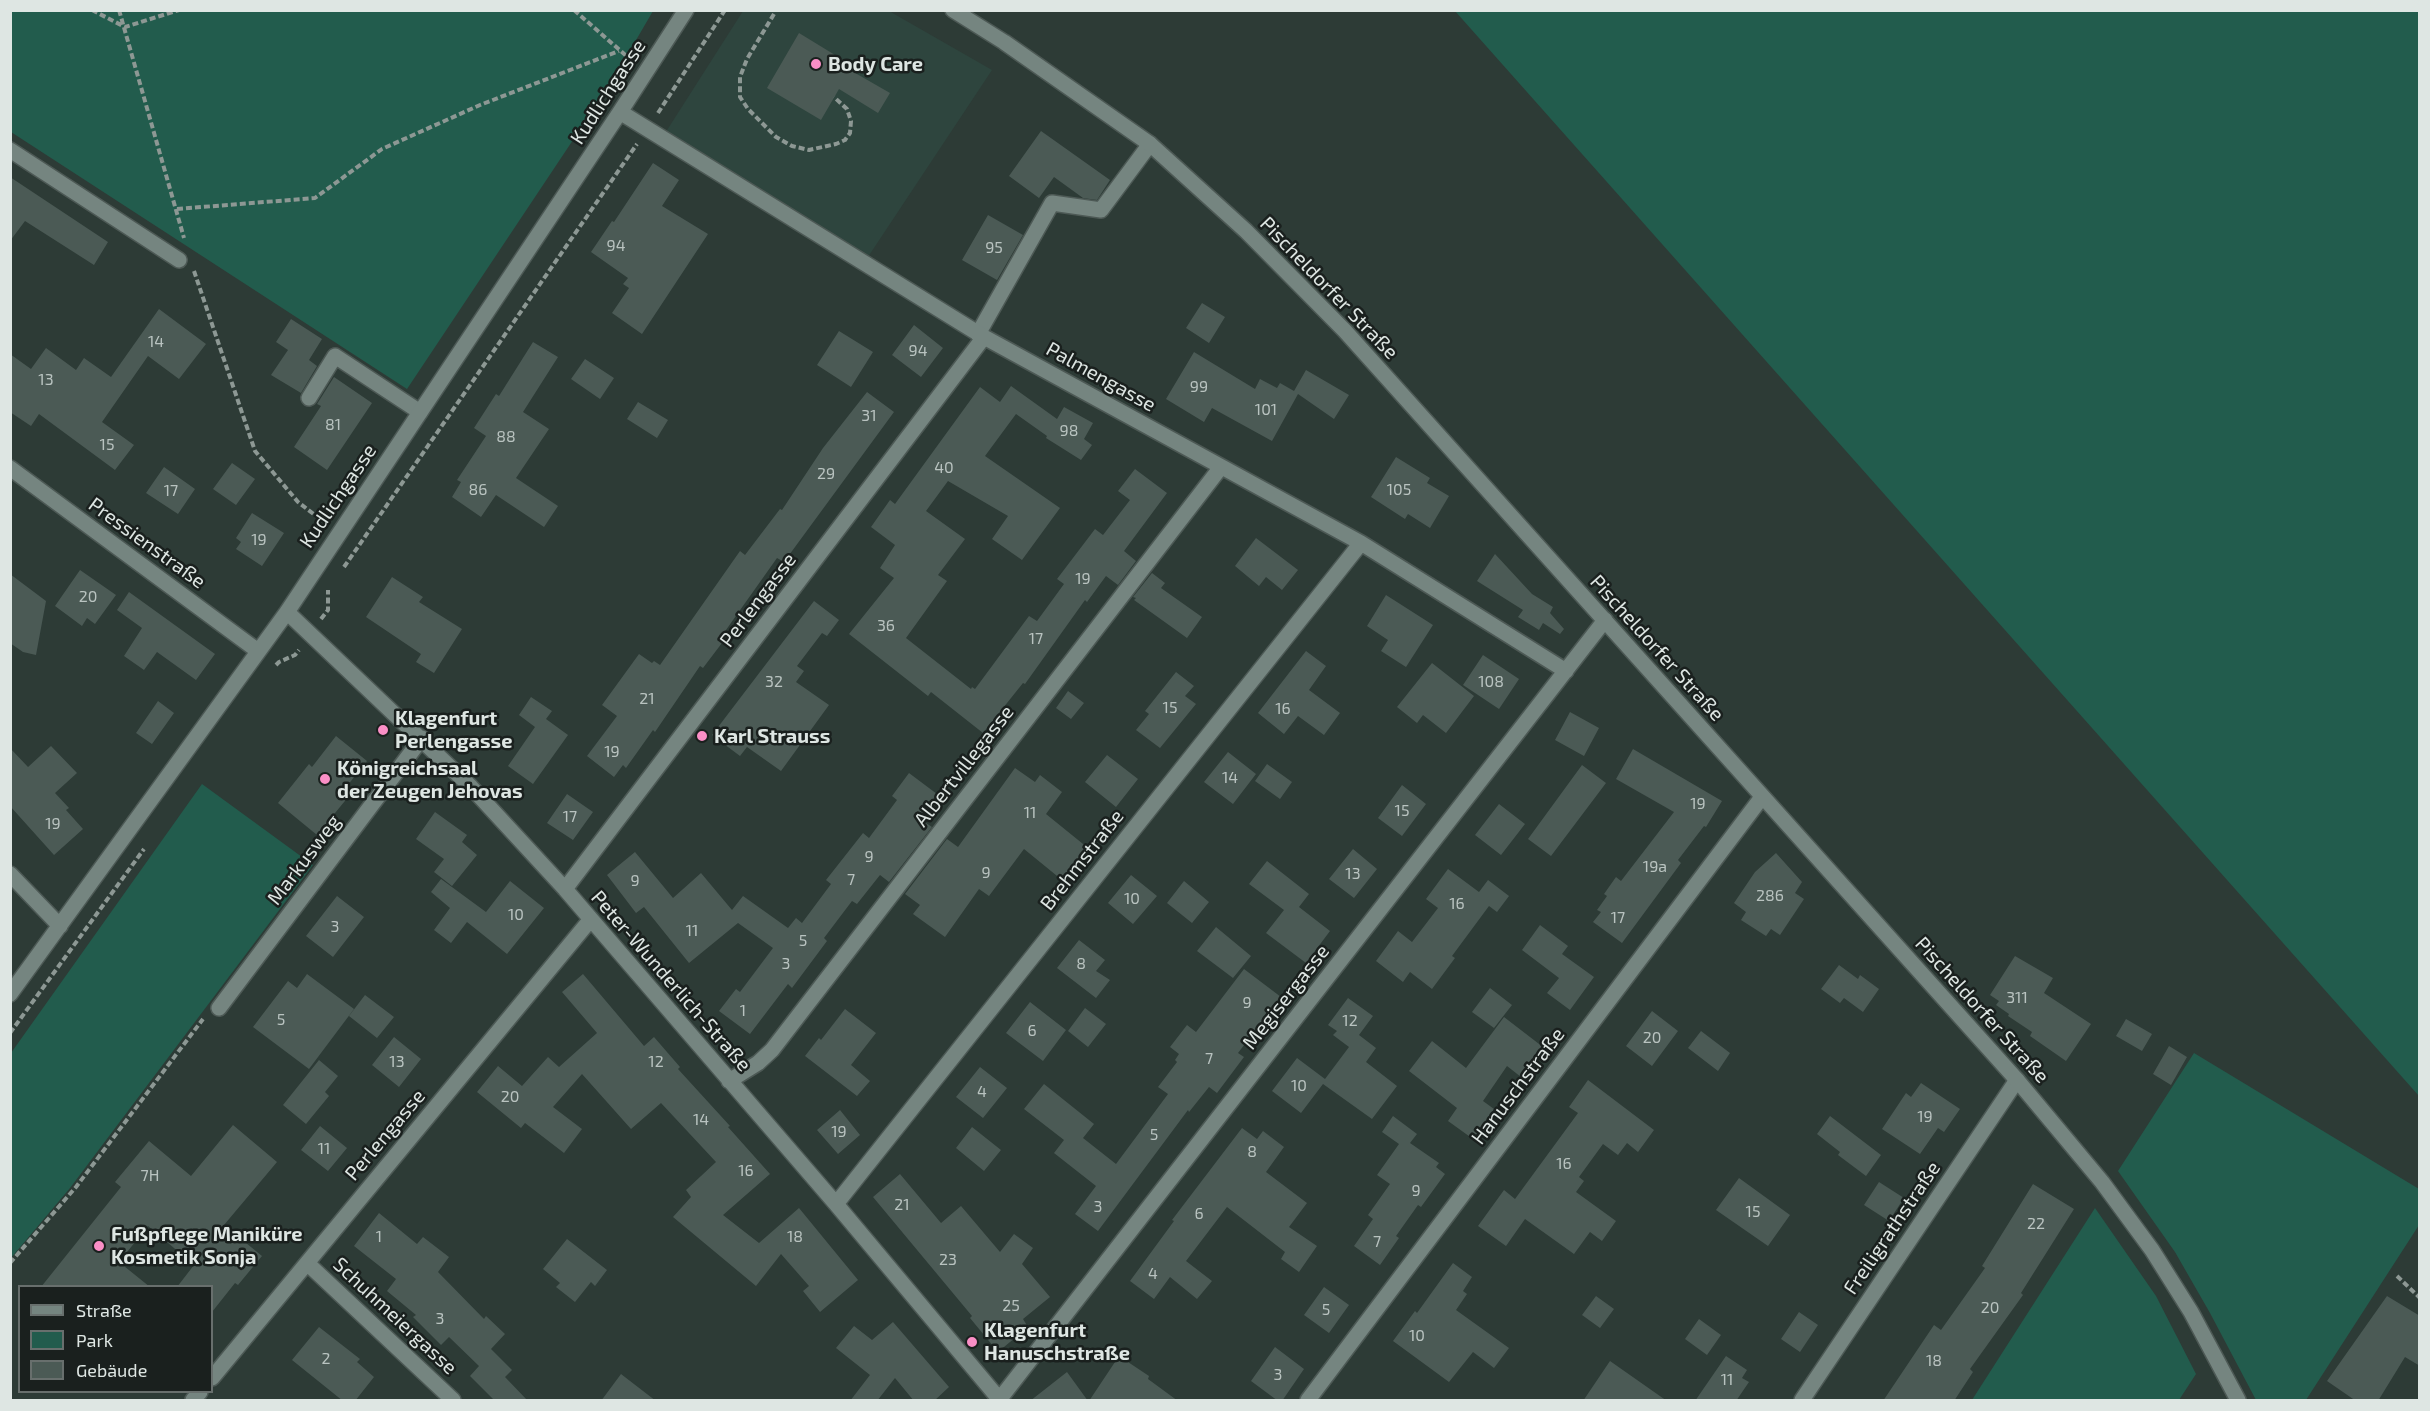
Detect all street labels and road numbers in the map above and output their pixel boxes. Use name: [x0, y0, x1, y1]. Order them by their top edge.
street label: Kudlichgasse: [565, 35, 651, 149]
street label: Pischeldorfer Straße: [1255, 212, 1403, 364]
street label: Palmengasse: [1042, 337, 1160, 417]
street label: Kudlichgasse: [295, 440, 381, 552]
street label: Pressienstraße: [84, 492, 210, 594]
street label: Perlengasse: [715, 548, 801, 652]
street label: Pischeldorfer Straße: [1585, 570, 1729, 726]
street label: Albertvillegasse: [909, 701, 1019, 831]
street label: Brehmstraße: [1035, 805, 1129, 915]
street label: Markusweg: [262, 810, 346, 910]
street label: Peter-Wunderlich-Straße: [586, 886, 756, 1076]
street label: Pischeldorfer Straße: [1910, 932, 2054, 1088]
street label: Megisergasse: [1238, 940, 1334, 1054]
street label: Hanuschstraße: [1466, 1023, 1570, 1149]
street label: Perlengasse: [340, 1084, 430, 1186]
street label: Freiligrathstraße: [1839, 1157, 1945, 1299]
street label: Schuhmeiergasse: [328, 1252, 462, 1380]

